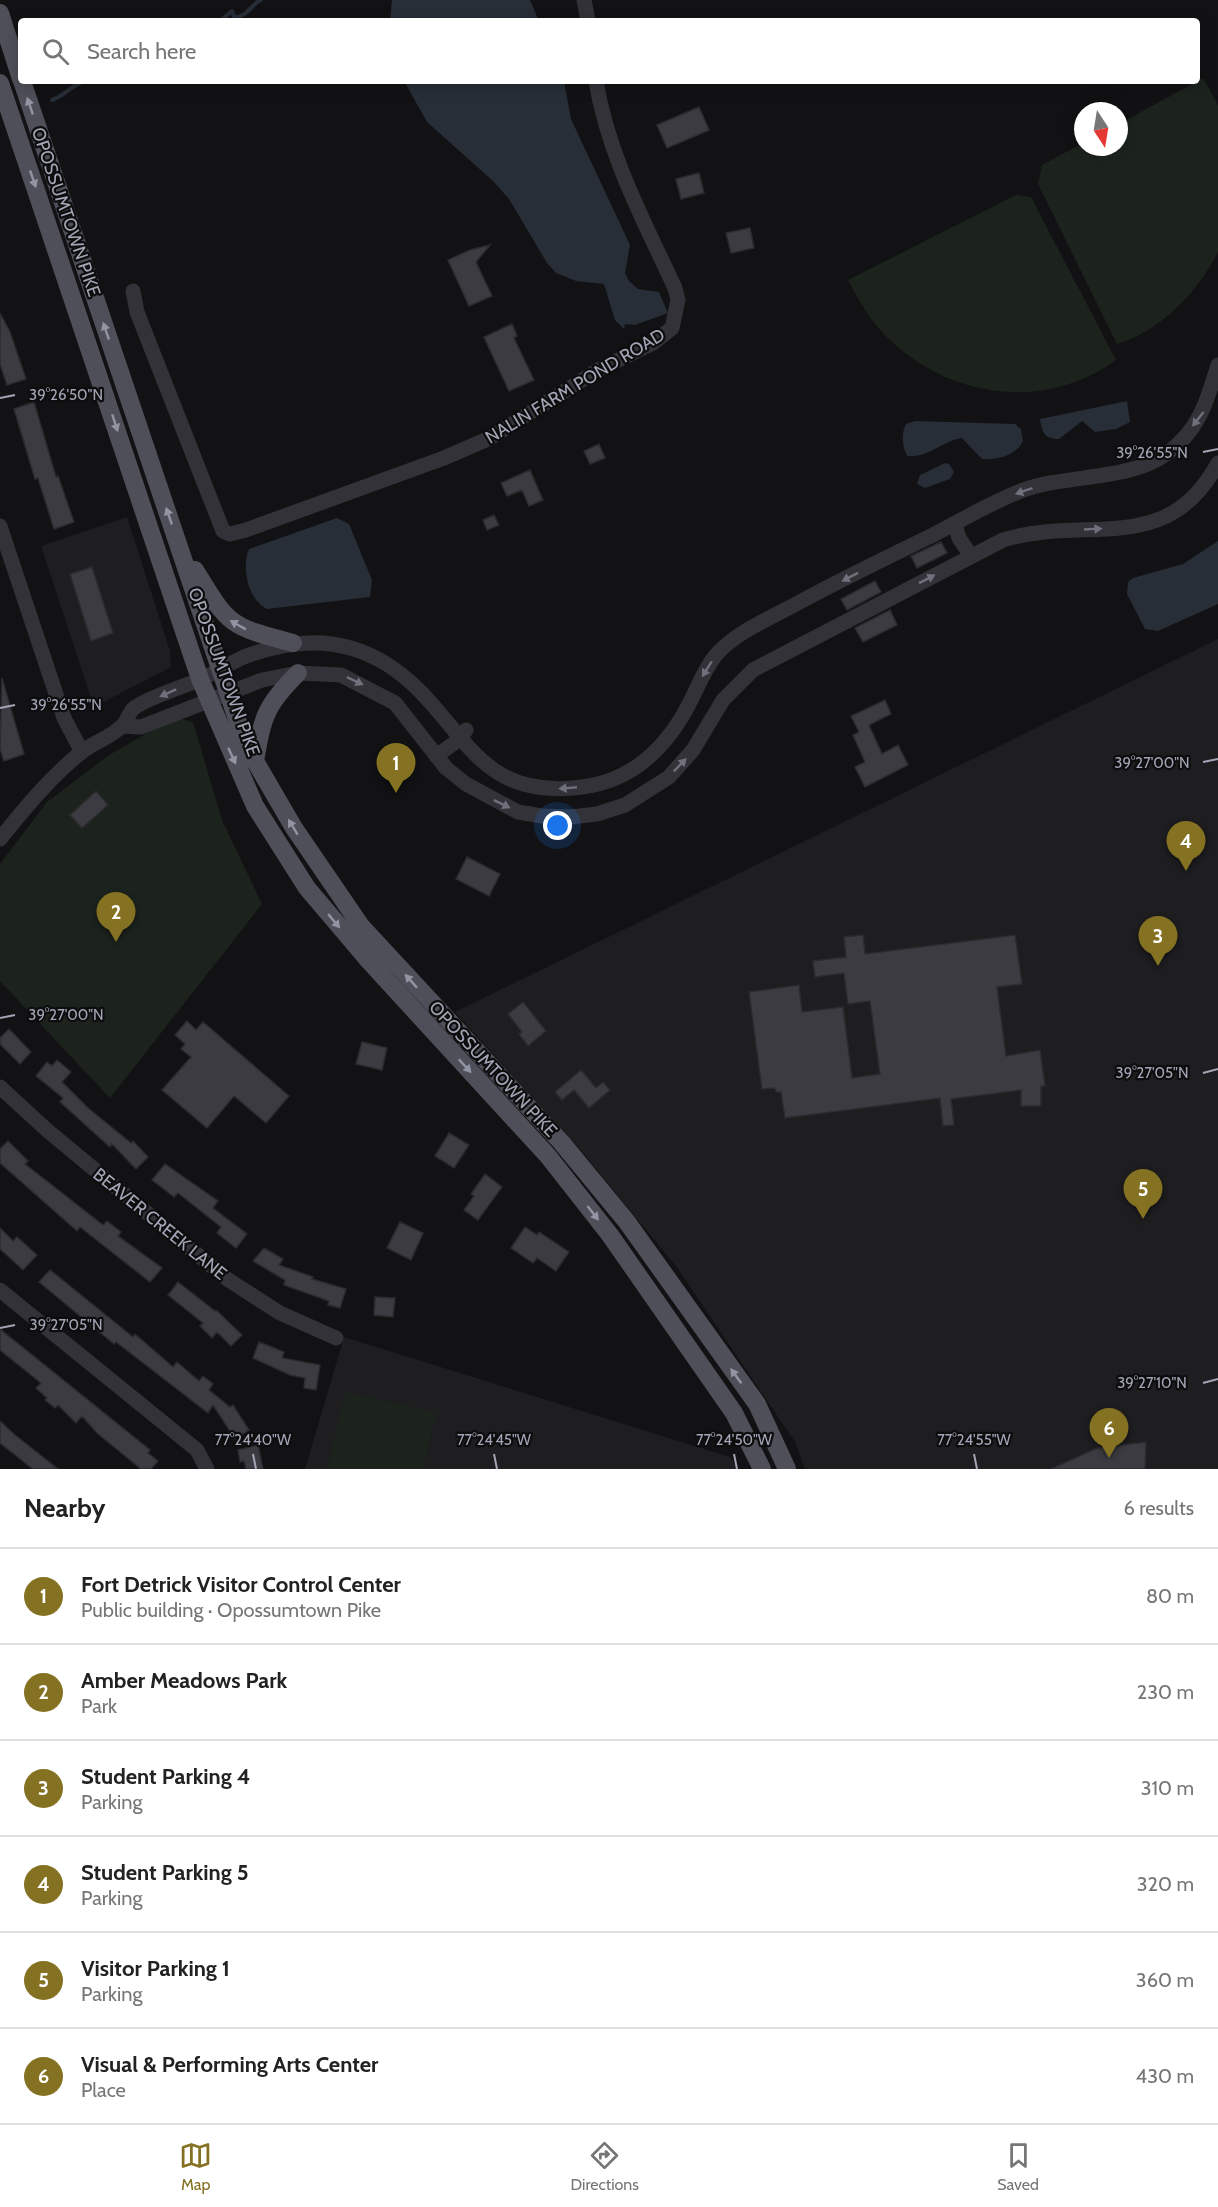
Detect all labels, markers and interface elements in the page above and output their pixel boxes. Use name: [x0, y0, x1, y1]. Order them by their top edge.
search box: [18, 18, 1200, 84]
icon: search: [39, 35, 72, 68]
text: Search here: [87, 38, 196, 65]
one-way arrow: [25, 97, 35, 115]
north arrow: [1074, 102, 1128, 156]
street label: OPOSSUMTOWN PIKE: [27, 124, 105, 300]
one-way arrow: [28, 170, 38, 188]
one-way arrow: [101, 322, 111, 340]
street label: NALIN FARM POND ROAD: [481, 324, 669, 448]
text: 39°26'50"N: [29, 386, 103, 404]
one-way arrow: [1192, 412, 1204, 427]
one-way arrow: [110, 414, 120, 432]
text: 39°26'55"N: [1116, 444, 1188, 462]
one-way arrow: [1015, 486, 1033, 496]
one-way arrow: [163, 507, 173, 525]
one-way arrow: [1083, 524, 1102, 533]
one-way arrow: [841, 572, 858, 581]
one-way arrow: [918, 575, 935, 584]
street label: OPOSSUMTOWN PIKE: [183, 585, 265, 759]
one-way arrow: [229, 620, 246, 630]
one-way arrow: [701, 661, 712, 677]
one-way arrow: [347, 677, 364, 686]
one-way arrow: [158, 688, 176, 698]
text: 39°26'55"N: [30, 696, 102, 714]
pin: 1: [376, 744, 416, 793]
one-way arrow: [228, 747, 237, 764]
text: 39°27'00"N: [1114, 754, 1190, 772]
one-way arrow: [673, 758, 687, 773]
one-way arrow: [559, 783, 578, 793]
one-way arrow: [494, 799, 511, 809]
your location: [543, 811, 572, 840]
one-way arrow: [288, 819, 299, 835]
pin: 4: [1166, 822, 1206, 871]
pin: 2: [96, 892, 136, 942]
one-way arrow: [328, 913, 341, 929]
pin: 3: [1138, 916, 1178, 966]
one-way arrow: [404, 974, 418, 989]
street label: OPOSSUMTOWN PIKE: [424, 996, 562, 1142]
text: 39°27'00"N: [28, 1006, 104, 1024]
one-way arrow: [458, 1058, 472, 1073]
text: 39°27'05"N: [1116, 1064, 1188, 1082]
street label: BEAVER CREEK LANE: [89, 1163, 231, 1285]
pin: 5: [1124, 1170, 1162, 1219]
one-way arrow: [586, 1205, 599, 1221]
text: 39°27'05"N: [30, 1316, 102, 1334]
one-way arrow: [730, 1368, 742, 1384]
text: 39°27'10"N: [1117, 1374, 1187, 1392]
pin: 6: [1090, 1408, 1128, 1458]
text: 77°24'40"W: [215, 1431, 292, 1449]
text: 77°24'45"W: [457, 1431, 532, 1449]
text: 77°24'50"W: [696, 1431, 773, 1449]
text: 77°24'55"W: [937, 1431, 1012, 1449]
text: Nearby: [24, 1492, 105, 1524]
text: 6 results: [1123, 1496, 1194, 1520]
text: Fort Detrick Visitor Control Center: [81, 1571, 401, 1598]
text: 1: [40, 1584, 47, 1608]
text: 80 m: [1146, 1584, 1194, 1608]
text: Public building · Opossumtown Pike: [81, 1598, 381, 1622]
text: Amber Meadows Park: [81, 1667, 287, 1694]
text: 2: [38, 1680, 49, 1704]
text: 230 m: [1137, 1680, 1194, 1704]
text: Park: [81, 1694, 117, 1718]
text: Student Parking 4: [81, 1763, 250, 1790]
text: 3: [38, 1776, 49, 1800]
text: 310 m: [1141, 1776, 1194, 1800]
text: Parking: [81, 1790, 142, 1814]
text: Student Parking 5: [81, 1859, 249, 1886]
text: 4: [37, 1872, 50, 1896]
text: 320 m: [1137, 1872, 1194, 1896]
text: Parking: [81, 1886, 142, 1910]
text: Visitor Parking 1: [81, 1955, 230, 1982]
text: 5: [38, 1968, 49, 1992]
text: 360 m: [1136, 1968, 1194, 1992]
text: Parking: [81, 1982, 142, 2006]
text: Visual & Performing Arts Center: [81, 2051, 378, 2078]
text: 6: [38, 2064, 49, 2088]
text: 430 m: [1136, 2064, 1194, 2088]
text: Place: [81, 2078, 126, 2102]
tab: Map: [179, 2139, 212, 2194]
tab: Directions: [571, 2139, 639, 2194]
tab: Saved: [997, 2139, 1039, 2194]

